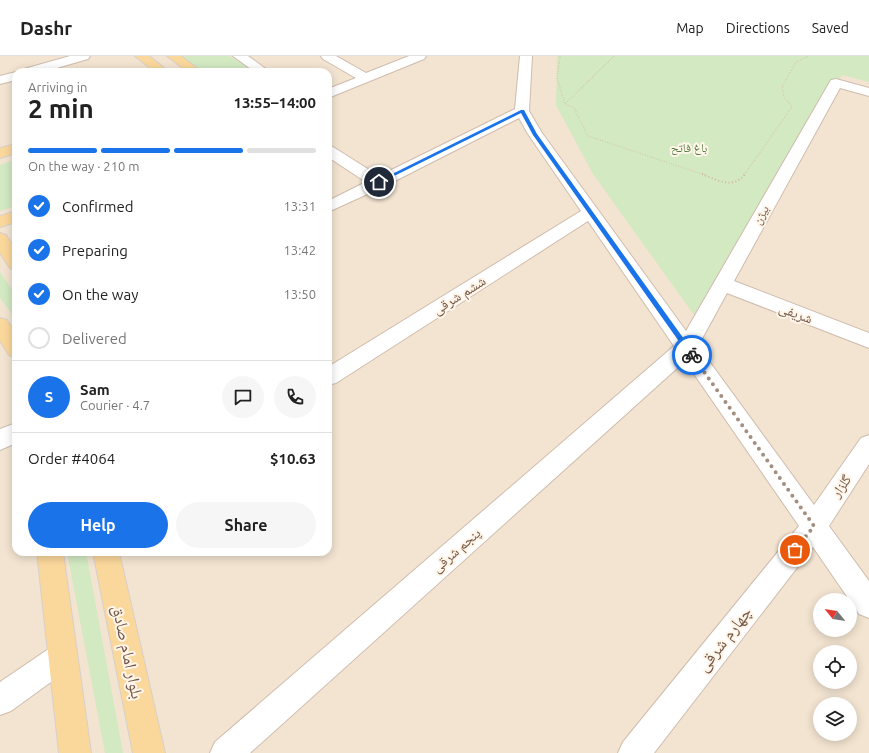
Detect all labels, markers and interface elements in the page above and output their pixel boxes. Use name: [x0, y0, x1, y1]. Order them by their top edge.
text: Dashr: [20, 17, 72, 39]
text: Map: [676, 20, 704, 36]
text: Directions: [726, 20, 790, 36]
text: Saved: [812, 20, 849, 36]
text: Arriving in: [28, 80, 87, 94]
text: 2 min: [28, 94, 94, 123]
text: 13:55–14:00: [233, 94, 316, 111]
park label: باغ فاتح: [671, 141, 707, 156]
text: On the way · 210 m: [28, 159, 140, 173]
pin: [362, 165, 396, 199]
icon: home: [368, 171, 390, 193]
icon: check: [28, 195, 50, 217]
text: Confirmed: [62, 198, 134, 215]
text: 13:31: [283, 199, 316, 213]
street label: بیژن: [750, 203, 772, 227]
icon: check: [28, 239, 50, 261]
text: Preparing: [62, 242, 128, 259]
text: 13:42: [283, 243, 316, 257]
street label: ششم شرقی: [430, 272, 490, 319]
icon: check: [28, 283, 50, 305]
text: On the way: [62, 286, 138, 303]
text: 13:50: [283, 287, 316, 301]
street label: شریفی: [777, 299, 815, 328]
text: Delivered: [62, 330, 127, 347]
courier: [672, 335, 712, 375]
icon: bike: [681, 344, 703, 366]
button: chat: [222, 376, 264, 418]
button: phone: [274, 376, 316, 418]
text: Sam: [80, 381, 110, 398]
text: S: [45, 388, 53, 405]
text: Courier · 4.7: [80, 398, 150, 412]
text: Order #4064: [28, 450, 115, 467]
text: $10.63: [270, 450, 316, 467]
street label: گلزار: [827, 472, 855, 502]
button: Help: [28, 502, 168, 548]
button: Share: [176, 502, 316, 548]
street label: پنجم شرقی: [428, 524, 485, 577]
pin: [778, 533, 812, 567]
icon: bag: [784, 539, 806, 561]
north arrow: [813, 593, 857, 637]
map controls: [813, 593, 857, 741]
street label: چهارم شرقی: [692, 602, 757, 677]
street label: بلوار امام صادق: [106, 603, 148, 701]
button: locate: [813, 645, 857, 689]
button: layers: [813, 697, 857, 741]

